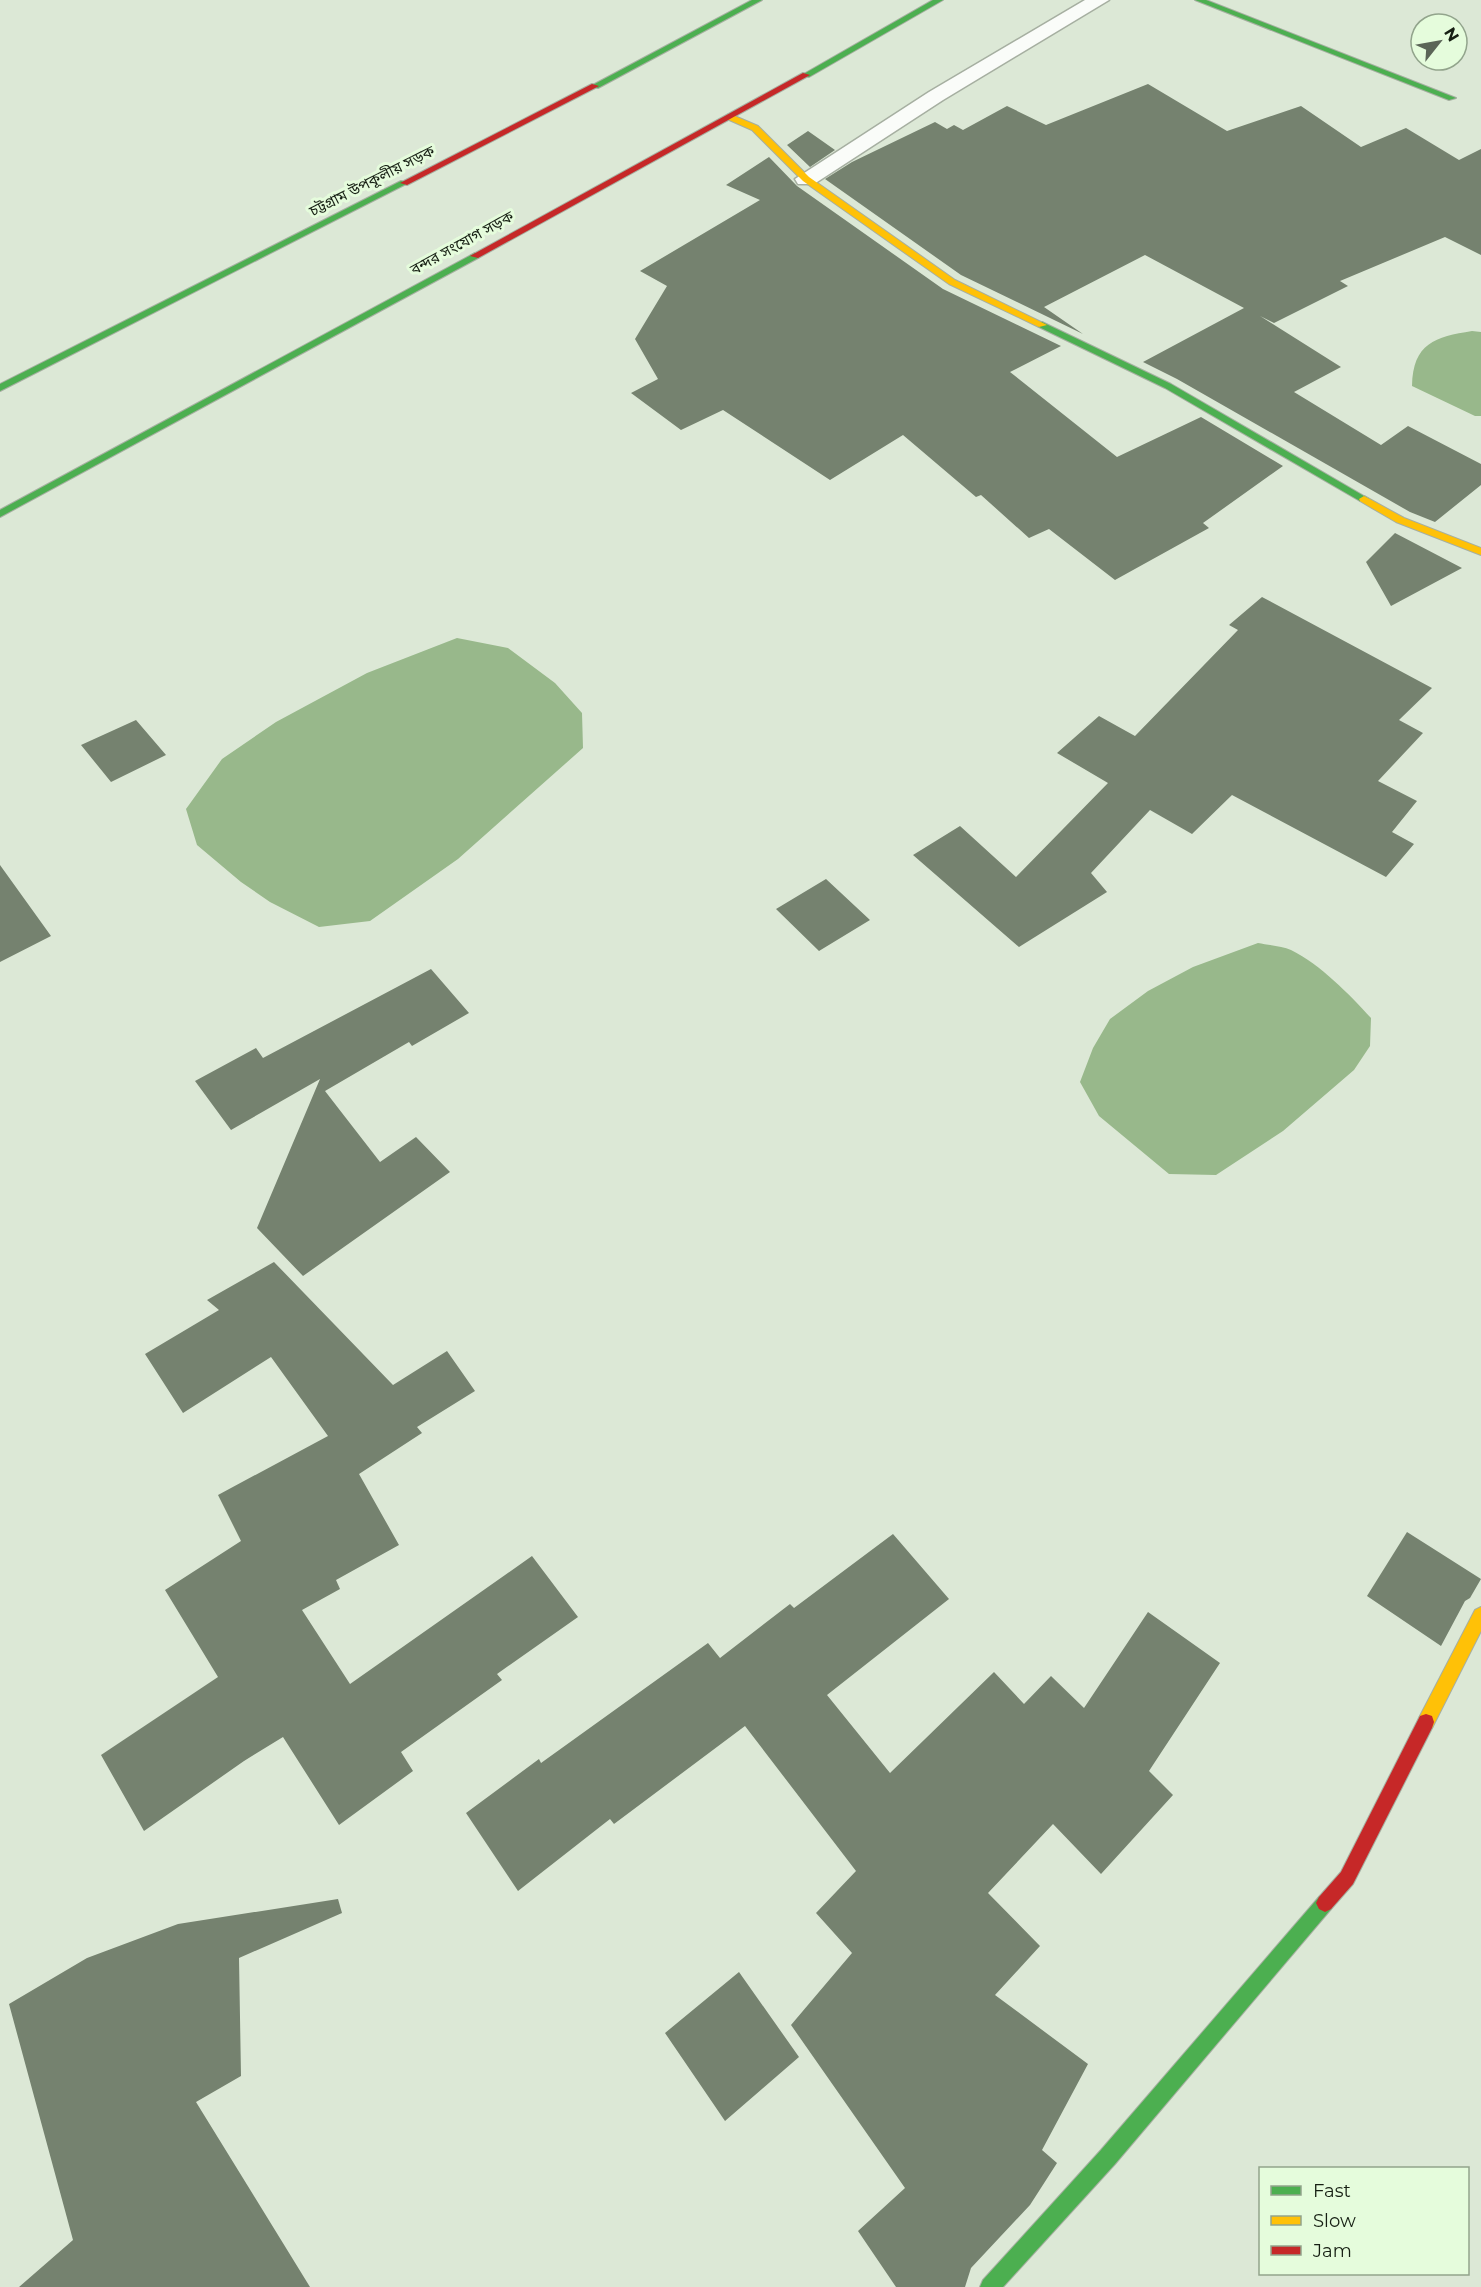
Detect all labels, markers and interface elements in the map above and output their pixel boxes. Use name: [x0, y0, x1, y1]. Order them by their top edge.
north arrow: [1409, 12, 1469, 72]
text: N: [1440, 24, 1463, 45]
street label: চট্টগ্রাম উপকূলীয় সড়ক: [305, 140, 438, 221]
street label: বন্দর সংযোগ সড়ক: [406, 206, 517, 279]
legend: [1259, 2167, 1469, 2275]
text: Fast: [1313, 2180, 1351, 2202]
text: Slow: [1313, 2210, 1356, 2232]
text: Jam: [1312, 2240, 1352, 2262]

